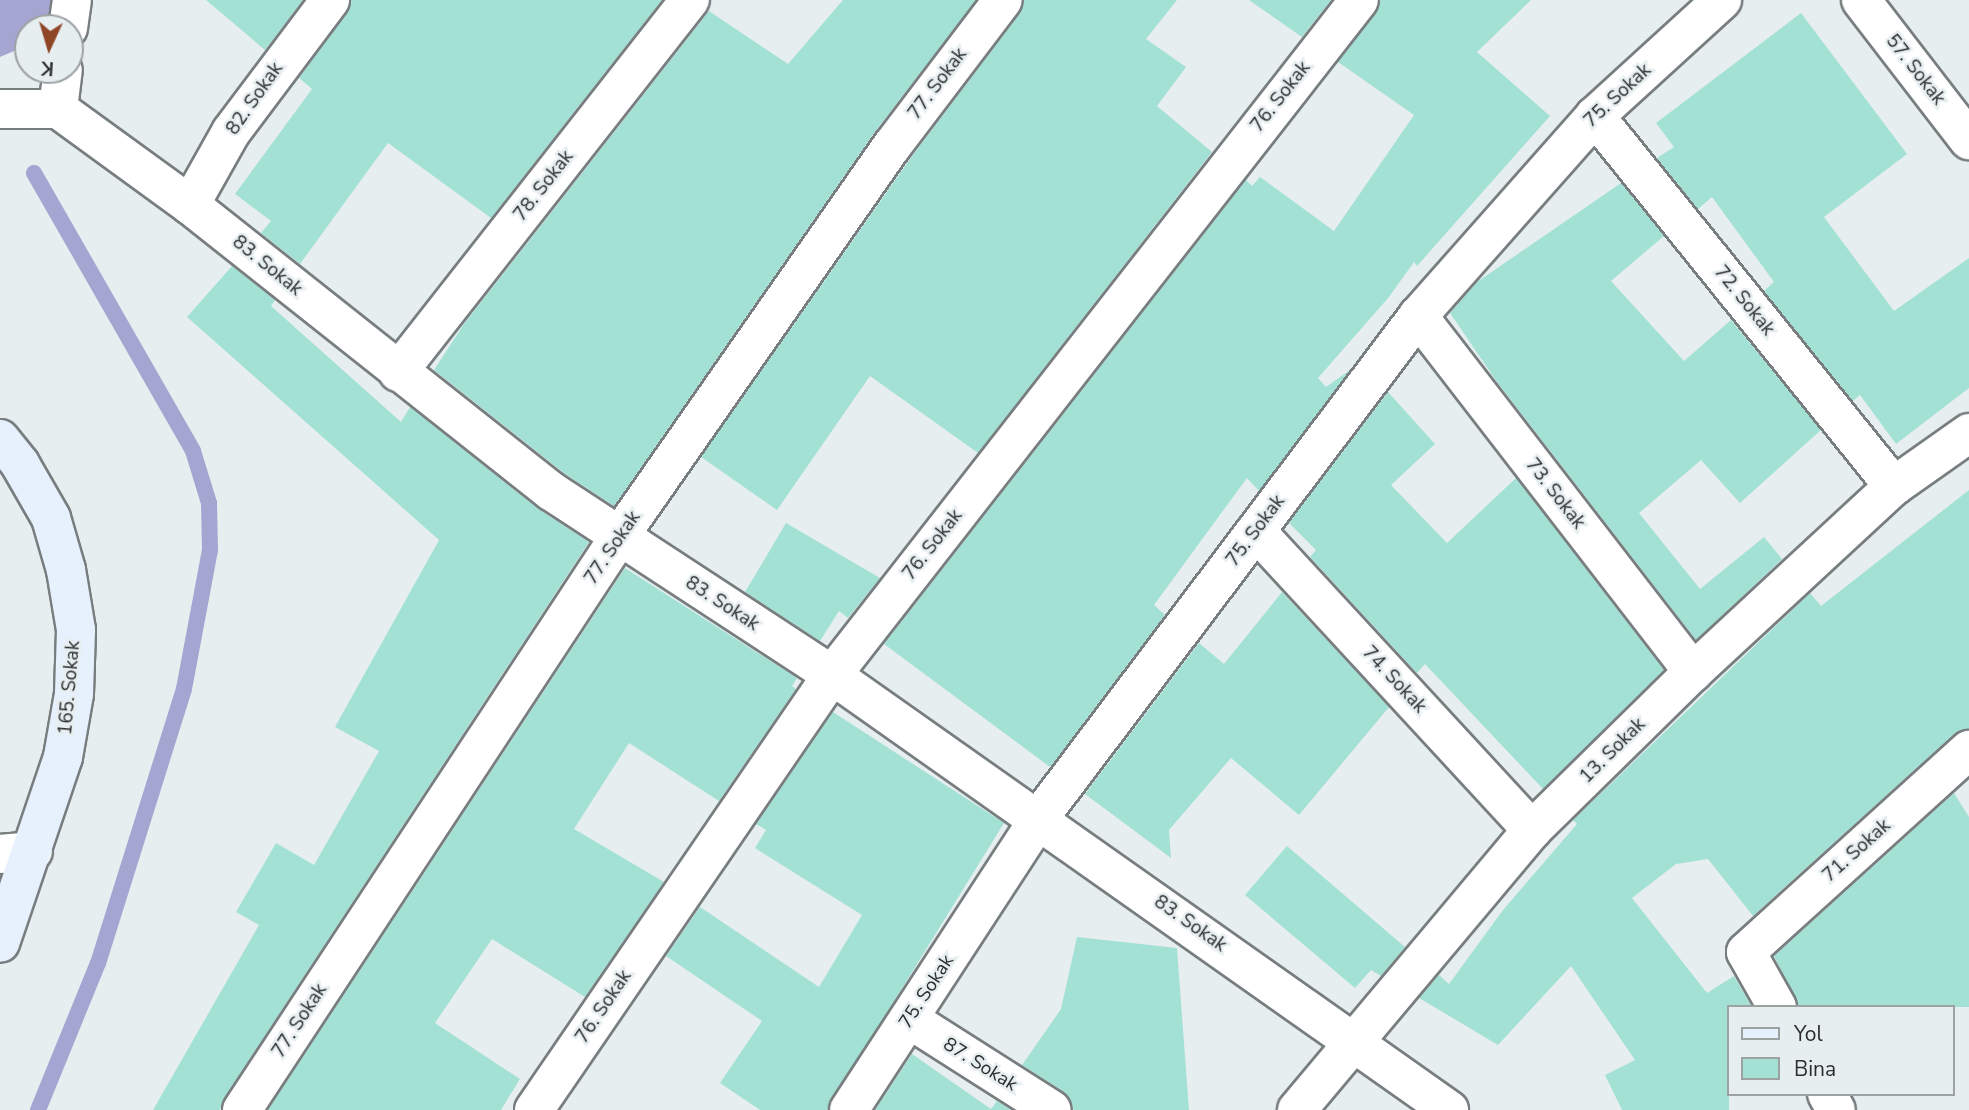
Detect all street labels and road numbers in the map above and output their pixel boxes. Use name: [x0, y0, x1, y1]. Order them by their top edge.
street label: 57. Sokak: [1880, 30, 1950, 110]
street label: 77. Sokak: [904, 44, 972, 124]
street label: 76. Sokak: [1246, 57, 1316, 137]
street label: 82. Sokak: [222, 58, 288, 140]
street label: 75. Sokak: [1580, 59, 1656, 133]
street label: 78. Sokak: [509, 146, 579, 226]
street label: 83. Sokak: [227, 231, 307, 301]
street label: 72. Sokak: [1709, 261, 1779, 341]
street label: 73. Sokak: [1520, 454, 1590, 534]
street label: 75. Sokak: [1222, 491, 1290, 571]
street label: 76. Sokak: [898, 505, 968, 585]
street label: 77. Sokak: [580, 507, 646, 589]
street label: 83. Sokak: [681, 572, 763, 636]
street label: 165. Sokak: [55, 640, 85, 736]
street label: 74. Sokak: [1357, 642, 1431, 718]
street label: 13. Sokak: [1576, 714, 1650, 788]
street label: 71. Sokak: [1818, 815, 1896, 887]
street label: 83. Sokak: [1149, 891, 1231, 957]
street label: 75. Sokak: [895, 951, 959, 1033]
street label: 76. Sokak: [571, 966, 637, 1048]
street label: 77. Sokak: [268, 980, 332, 1062]
street label: 87. Sokak: [939, 1033, 1021, 1097]

